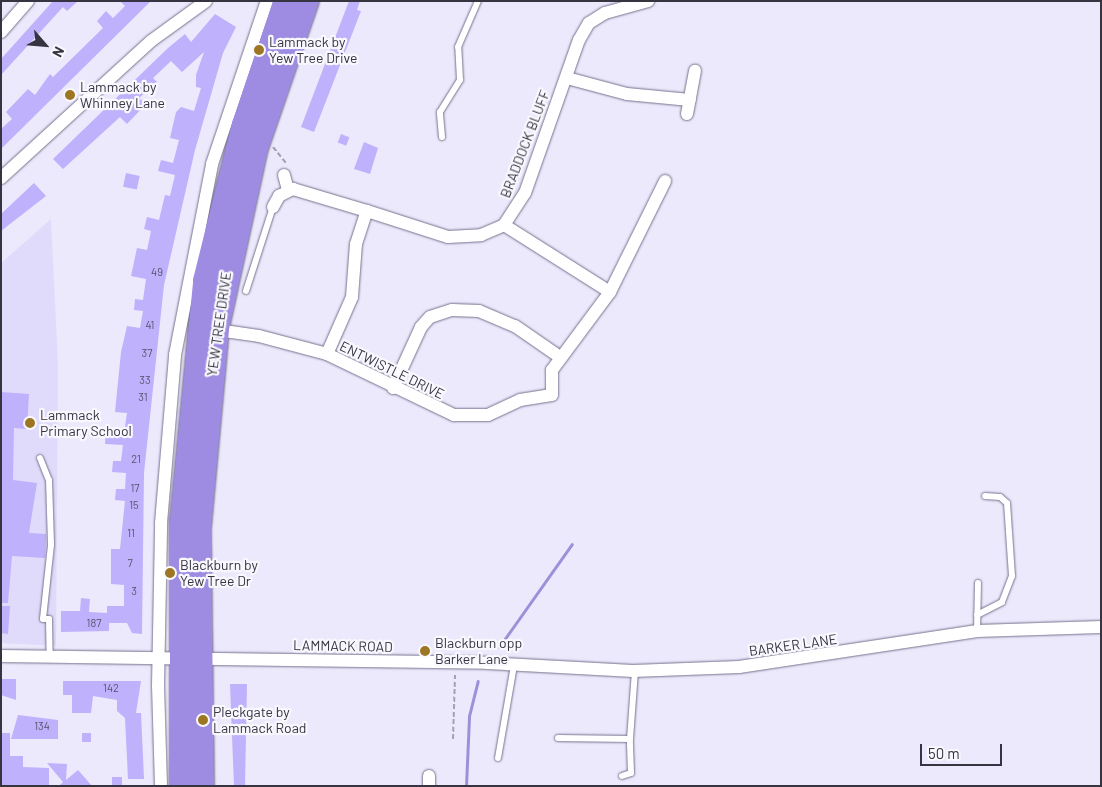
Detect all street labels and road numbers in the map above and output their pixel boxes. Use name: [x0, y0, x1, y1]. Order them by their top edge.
street label: BRADDOCK BLUFF: [497, 88, 553, 200]
street label: YEW TREE DRIVE: [203, 271, 235, 377]
street label: ENTWISTLE DRIVE: [337, 337, 447, 403]
street label: BARKER LANE: [748, 631, 838, 659]
street label: LAMMACK ROAD: [293, 637, 393, 655]

